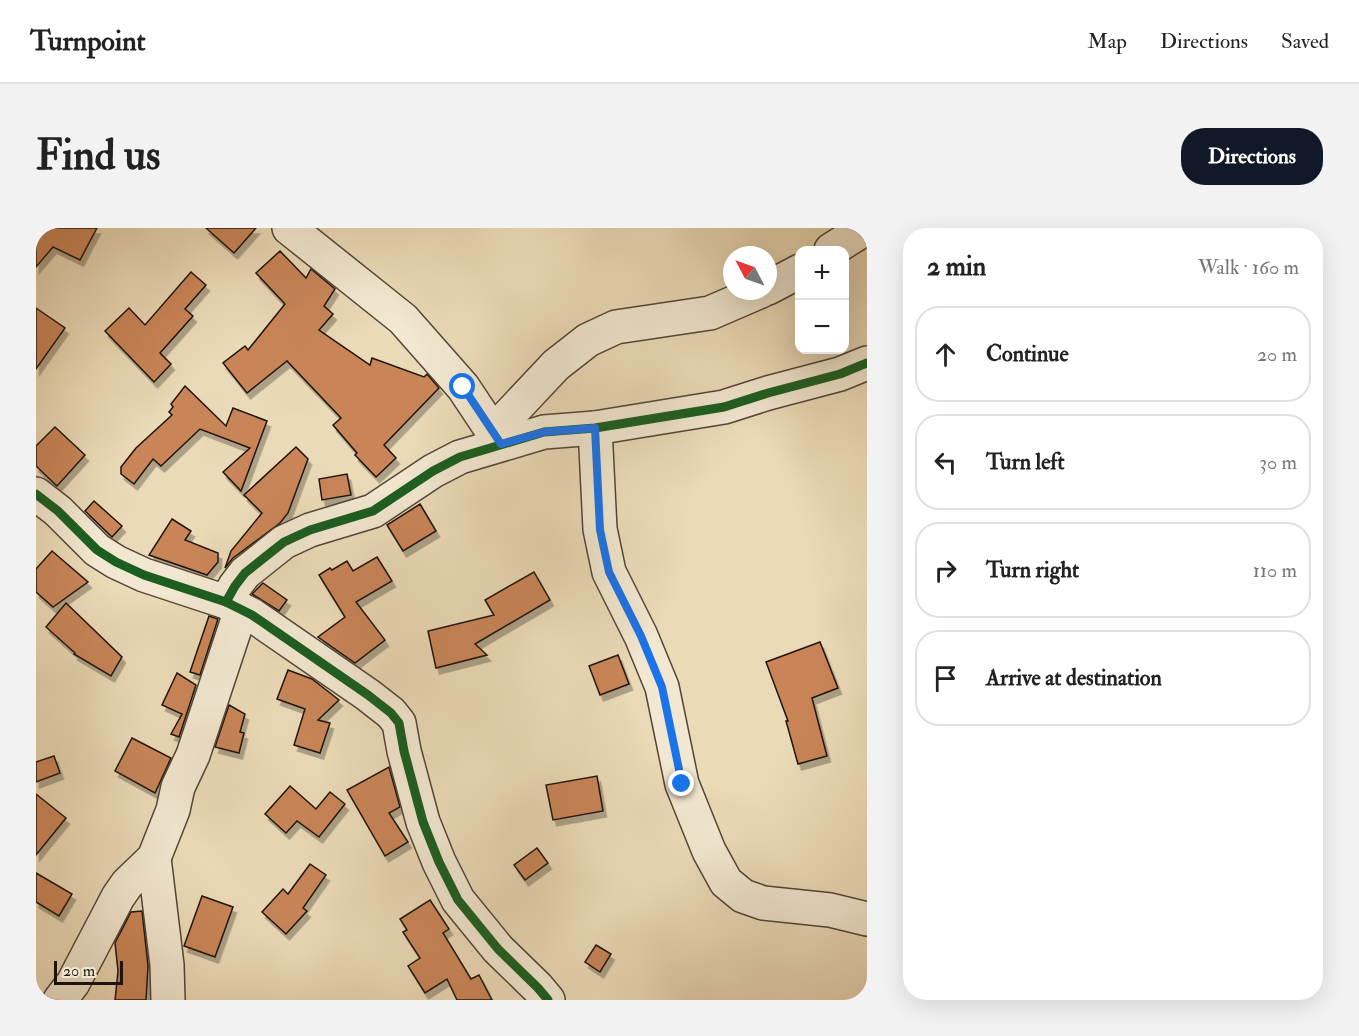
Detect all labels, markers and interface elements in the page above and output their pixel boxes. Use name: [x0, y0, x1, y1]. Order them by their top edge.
text: Turnpoint: [30, 24, 146, 59]
text: Map: [1087, 28, 1127, 55]
text: Directions: [1160, 28, 1248, 55]
text: Saved: [1281, 28, 1329, 55]
button: Directions: [1181, 128, 1323, 185]
text: Find us: [36, 130, 160, 182]
north arrow: [723, 246, 777, 300]
map controls: [795, 246, 849, 354]
button: +: [795, 246, 849, 300]
text: 2 min: [927, 251, 986, 283]
text: Walk · 160 m: [1198, 255, 1299, 280]
button: −: [795, 300, 849, 354]
icon: ahead: [929, 338, 962, 371]
text: Continue: [986, 340, 1069, 368]
text: 20 m: [1257, 342, 1297, 367]
route start: [449, 373, 475, 399]
icon: left: [929, 446, 962, 479]
text: Turn left: [986, 448, 1065, 476]
text: 30 m: [1259, 450, 1297, 475]
icon: right: [929, 554, 962, 587]
text: Turn right: [986, 556, 1079, 584]
text: 110 m: [1253, 558, 1297, 583]
icon: arrive: [929, 662, 962, 695]
text: Arrive at destination: [986, 664, 1162, 692]
route end: [668, 770, 694, 796]
scale bar: [54, 958, 123, 986]
text: 20 m: [63, 961, 95, 981]

